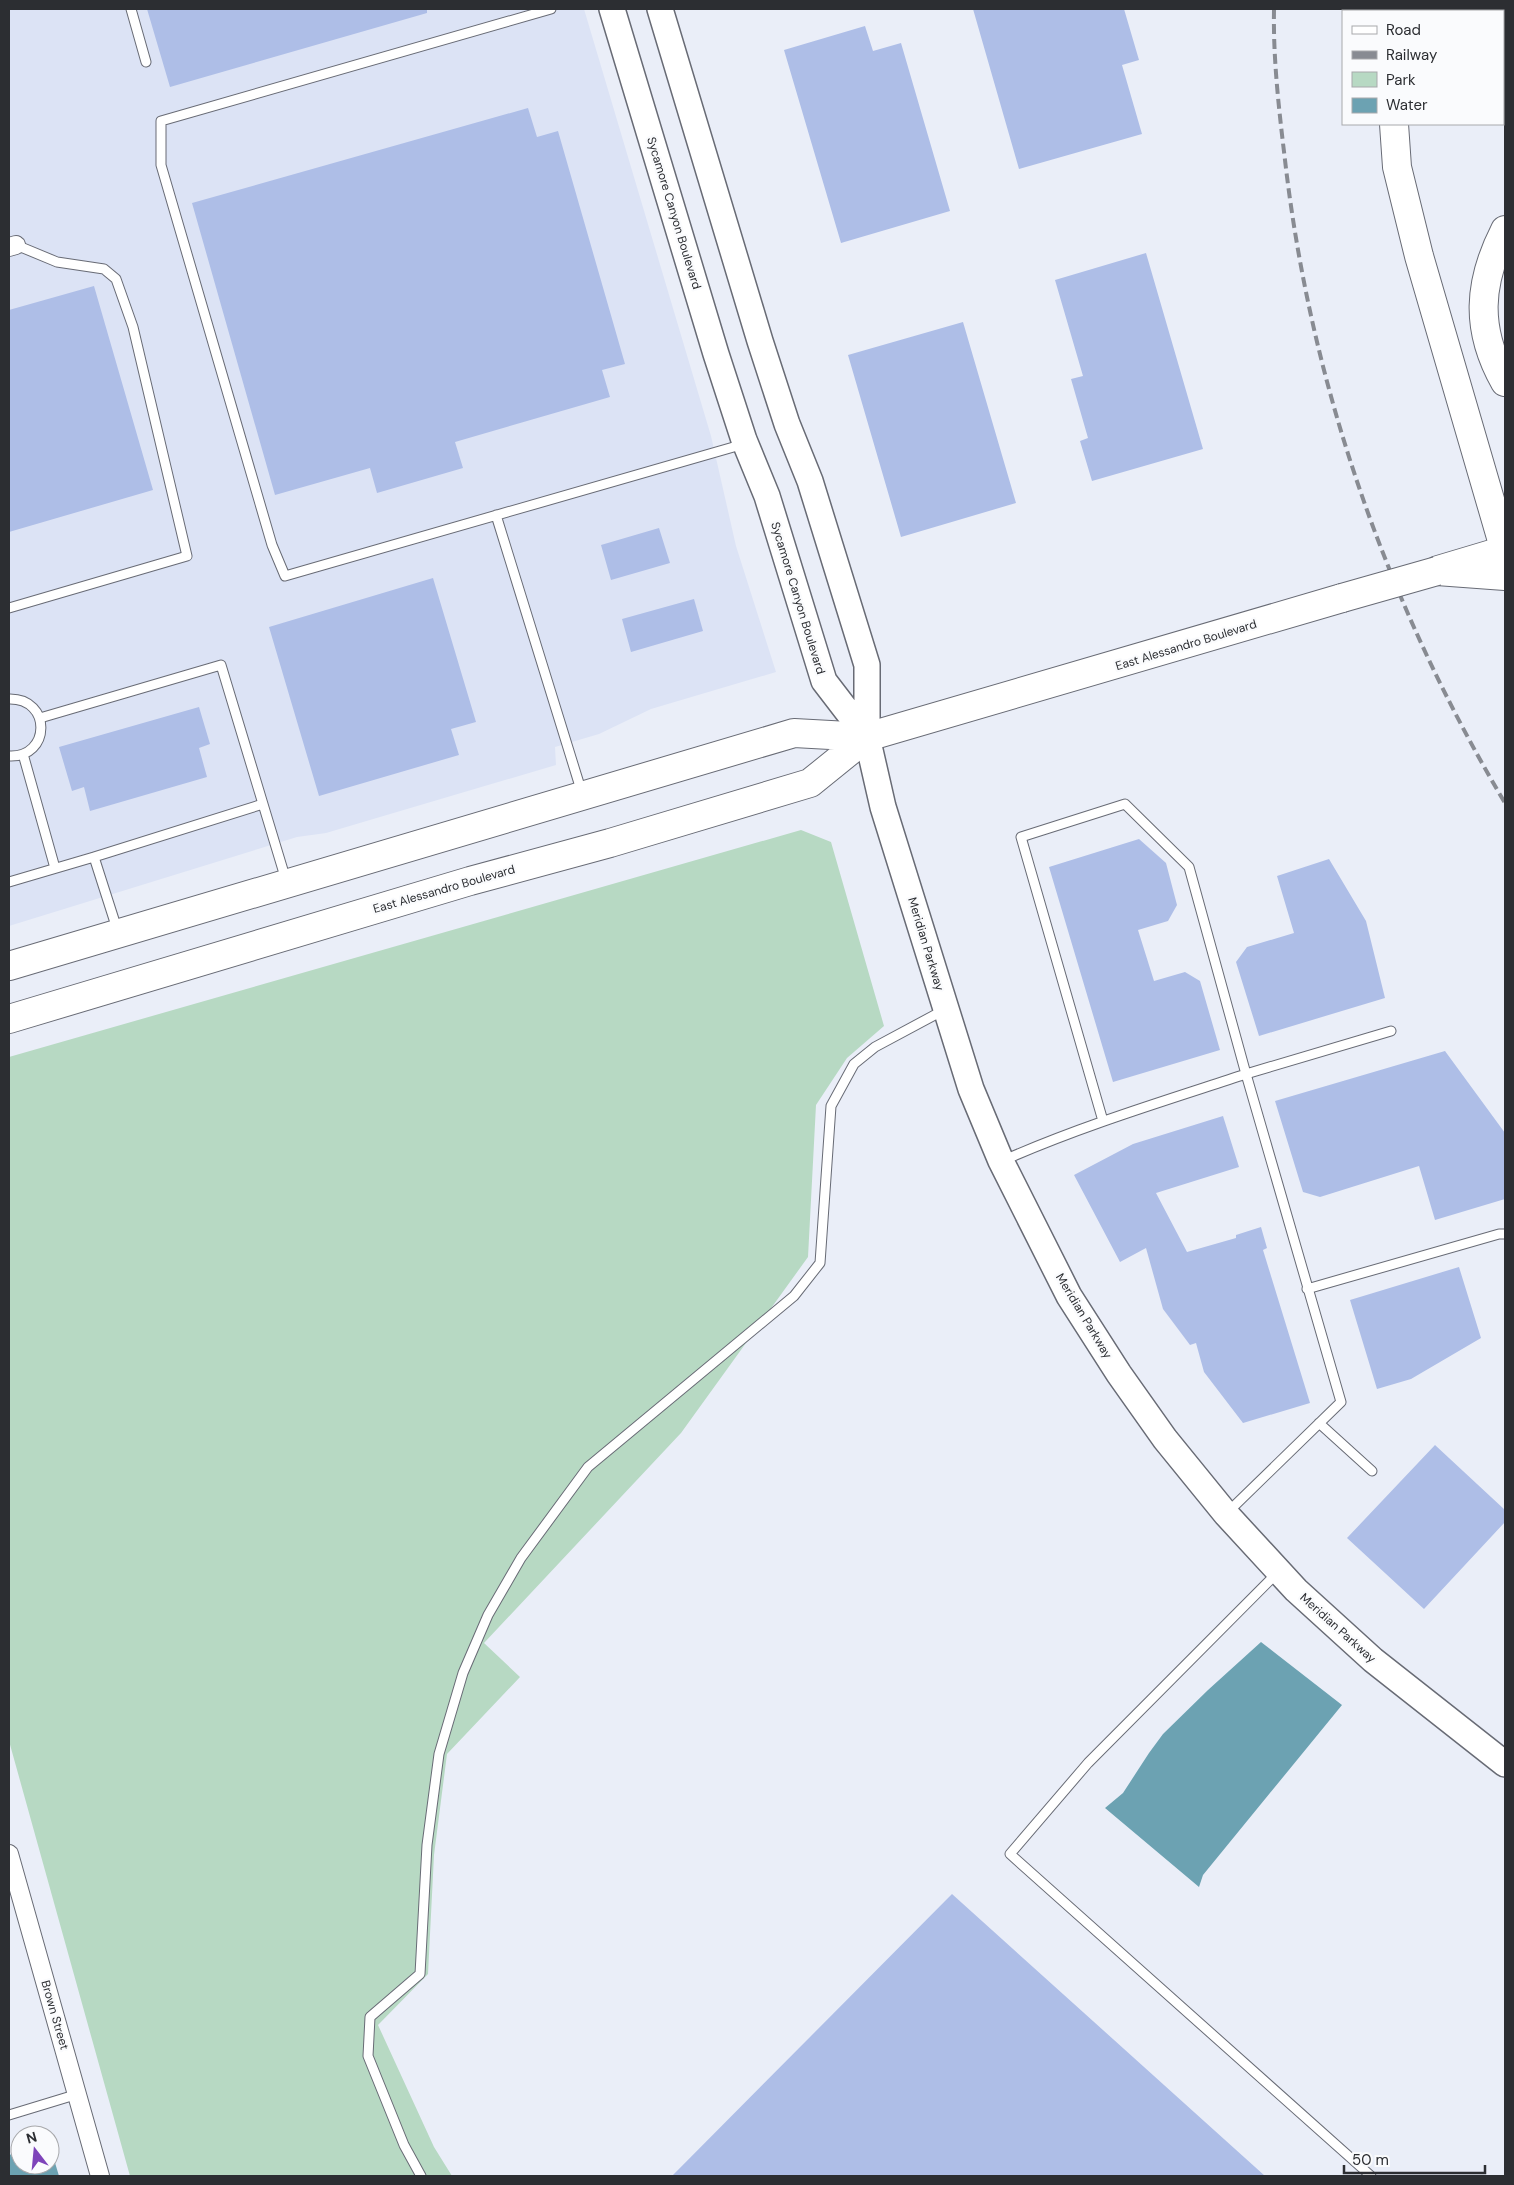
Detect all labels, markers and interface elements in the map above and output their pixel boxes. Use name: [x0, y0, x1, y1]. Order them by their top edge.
legend: [1342, 10, 1504, 125]
text: Road: [1386, 20, 1421, 40]
text: Railway: [1386, 45, 1438, 65]
text: Park: [1386, 70, 1416, 90]
text: Water: [1386, 95, 1428, 115]
street label: Sycamore Canyon Boulevard: [643, 135, 705, 291]
street label: Sycamore Canyon Boulevard: [767, 520, 829, 676]
street label: East Alessandro Boulevard: [1114, 616, 1258, 674]
street label: East Alessandro Boulevard: [371, 861, 517, 917]
street label: Meridian Parkway: [904, 895, 948, 993]
street label: Meridian Parkway: [1052, 1270, 1116, 1362]
street label: Meridian Parkway: [1297, 1590, 1380, 1667]
street label: Brown Street: [37, 1978, 73, 2052]
north arrow: [10, 2125, 60, 2175]
text: N: [24, 2127, 39, 2148]
scale bar: [1344, 2142, 1485, 2174]
text: 50 m: [1352, 2150, 1389, 2170]

